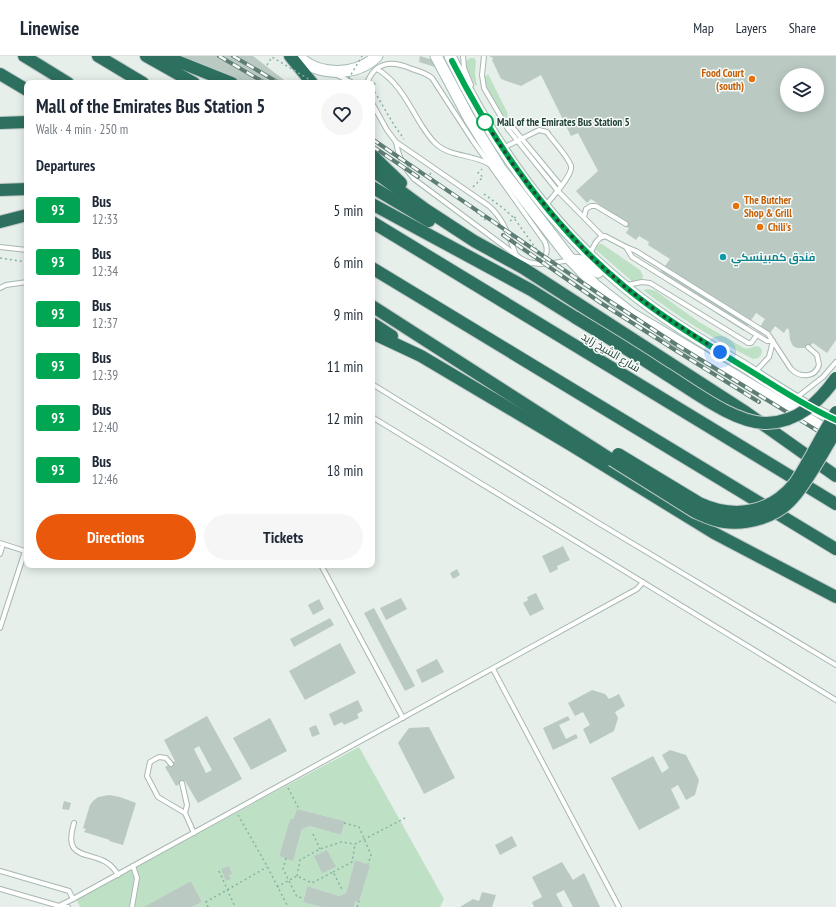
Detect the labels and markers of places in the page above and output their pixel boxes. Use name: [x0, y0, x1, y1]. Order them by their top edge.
place label: Food Court (south): [701, 66, 745, 93]
marker: Food Court (south): [747, 74, 757, 84]
marker: Mall of the Emirates Bus Station 5: [476, 113, 494, 131]
place label: Mall of the Emirates Bus Station 5: [497, 115, 630, 129]
place label: The Butcher Shop & Grill: [744, 193, 792, 220]
marker: The Butcher Shop & Grill: [731, 201, 741, 211]
place label: Chili's: [768, 220, 791, 234]
marker: Chili's: [755, 222, 765, 232]
place label: فندق كمبينسكي: [731, 250, 816, 267]
marker: فندق كمبينسكي: [718, 252, 728, 262]

